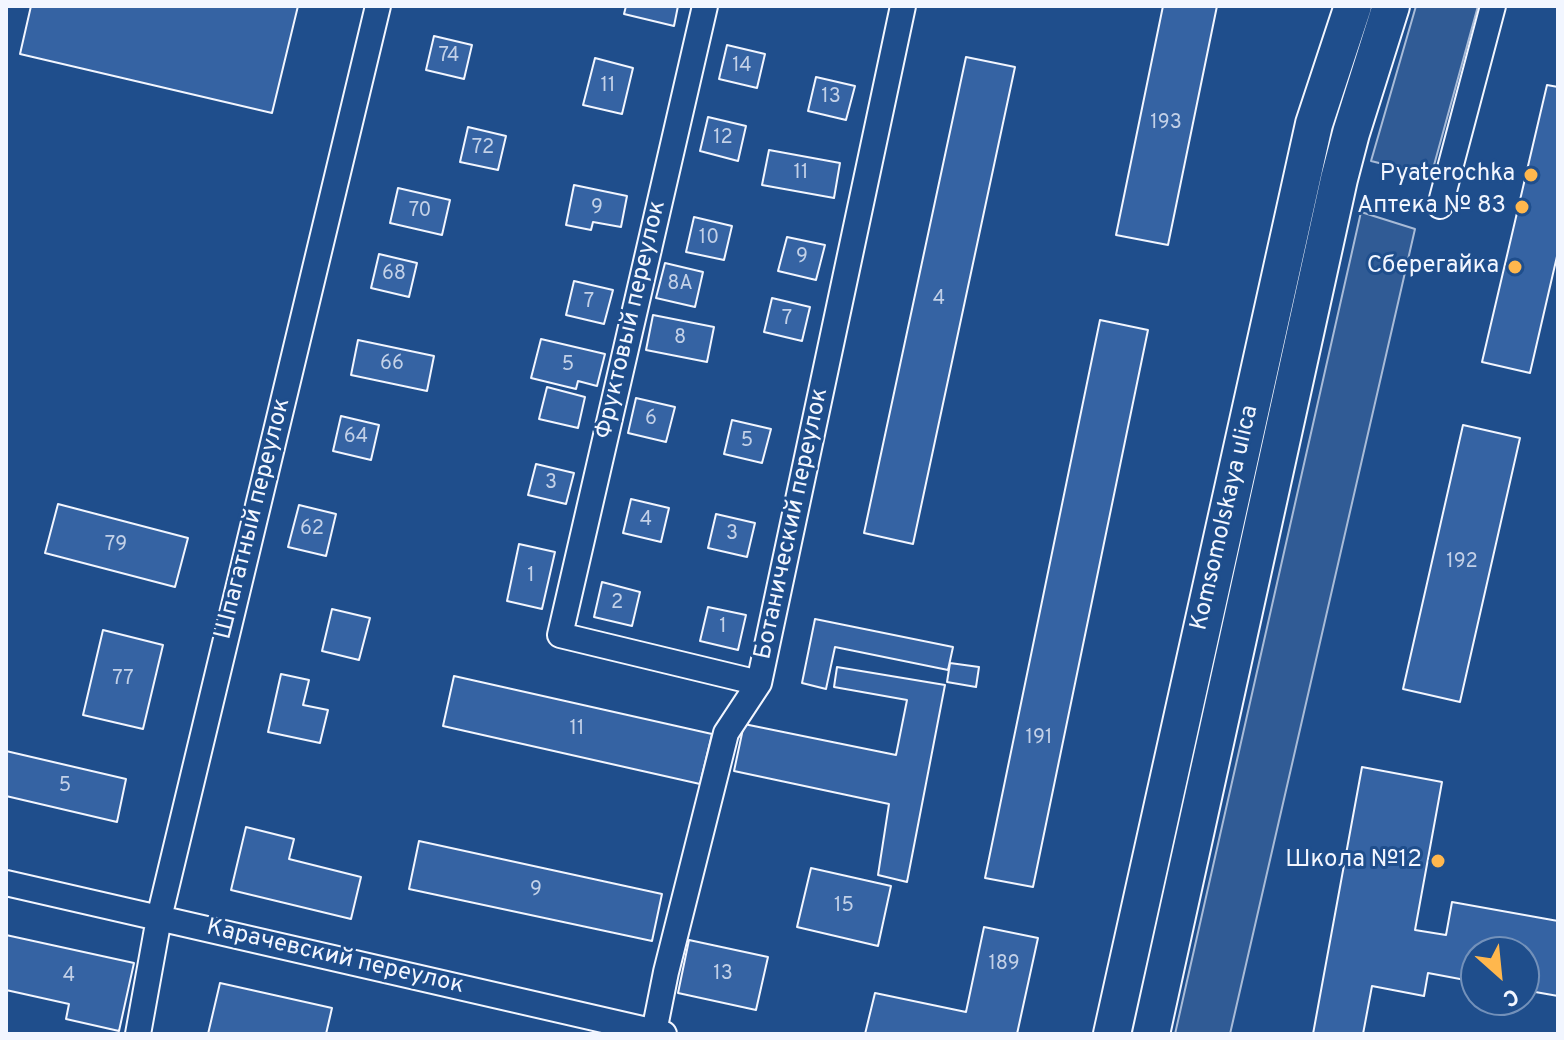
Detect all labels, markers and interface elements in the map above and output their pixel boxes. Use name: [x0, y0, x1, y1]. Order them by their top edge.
house number: 74: [439, 45, 459, 69]
house number: 14: [732, 55, 752, 79]
house number: 11: [601, 75, 615, 99]
house number: 13: [821, 86, 841, 110]
house number: 193: [1150, 112, 1182, 136]
house number: 12: [713, 127, 733, 151]
house number: 72: [472, 137, 494, 161]
place label: Pyaterochka: [1380, 161, 1515, 189]
house number: 11: [794, 162, 808, 186]
marker: Pyaterochka: [1522, 166, 1540, 184]
place label: Аптека № 83: [1357, 193, 1506, 221]
house number: 9: [591, 197, 603, 221]
street label: Фруктовый переулок: [591, 198, 673, 442]
marker: Аптека № 83: [1513, 198, 1531, 216]
house number: 70: [409, 200, 431, 224]
house number: 10: [699, 227, 719, 251]
house number: 9: [796, 246, 808, 270]
place label: Сберегайка: [1367, 253, 1499, 281]
marker: Сберегайка: [1506, 258, 1524, 276]
house number: 68: [382, 263, 406, 287]
house number: 8А: [667, 273, 693, 297]
house number: 4: [933, 288, 945, 312]
house number: 7: [584, 291, 594, 315]
house number: 7: [782, 308, 792, 332]
house number: 8: [674, 327, 686, 351]
house number: 66: [380, 353, 404, 377]
house number: 5: [562, 354, 574, 378]
street label: Ботанический переулок: [750, 386, 836, 662]
street label: Шпагатный переулок: [210, 395, 298, 643]
street label: Komsomolskaya ulica: [1186, 403, 1266, 633]
house number: 6: [645, 408, 657, 432]
house number: 64: [344, 426, 368, 450]
house number: 5: [741, 430, 753, 454]
house number: 3: [545, 472, 557, 496]
house number: 4: [640, 509, 652, 533]
house number: 62: [300, 518, 324, 542]
house number: 3: [726, 523, 738, 547]
house number: 79: [105, 534, 127, 558]
house number: 192: [1446, 551, 1478, 575]
house number: 1: [527, 565, 535, 589]
house number: 2: [611, 592, 623, 616]
house number: 1: [719, 616, 727, 640]
house number: 77: [112, 668, 134, 692]
house number: 11: [570, 718, 584, 742]
house number: 191: [1026, 727, 1052, 751]
house number: 5: [59, 775, 71, 799]
place label: Школа №12: [1285, 847, 1422, 875]
marker: Школа №12: [1429, 852, 1447, 870]
house number: 9: [530, 879, 542, 903]
house number: 15: [834, 895, 854, 919]
street label: Карачевский переулок: [203, 914, 467, 1002]
north arrow: [1460, 936, 1540, 1016]
house number: 189: [988, 953, 1020, 977]
house number: 13: [713, 963, 733, 987]
house number: 4: [63, 965, 75, 989]
text: С: [1498, 981, 1523, 1011]

